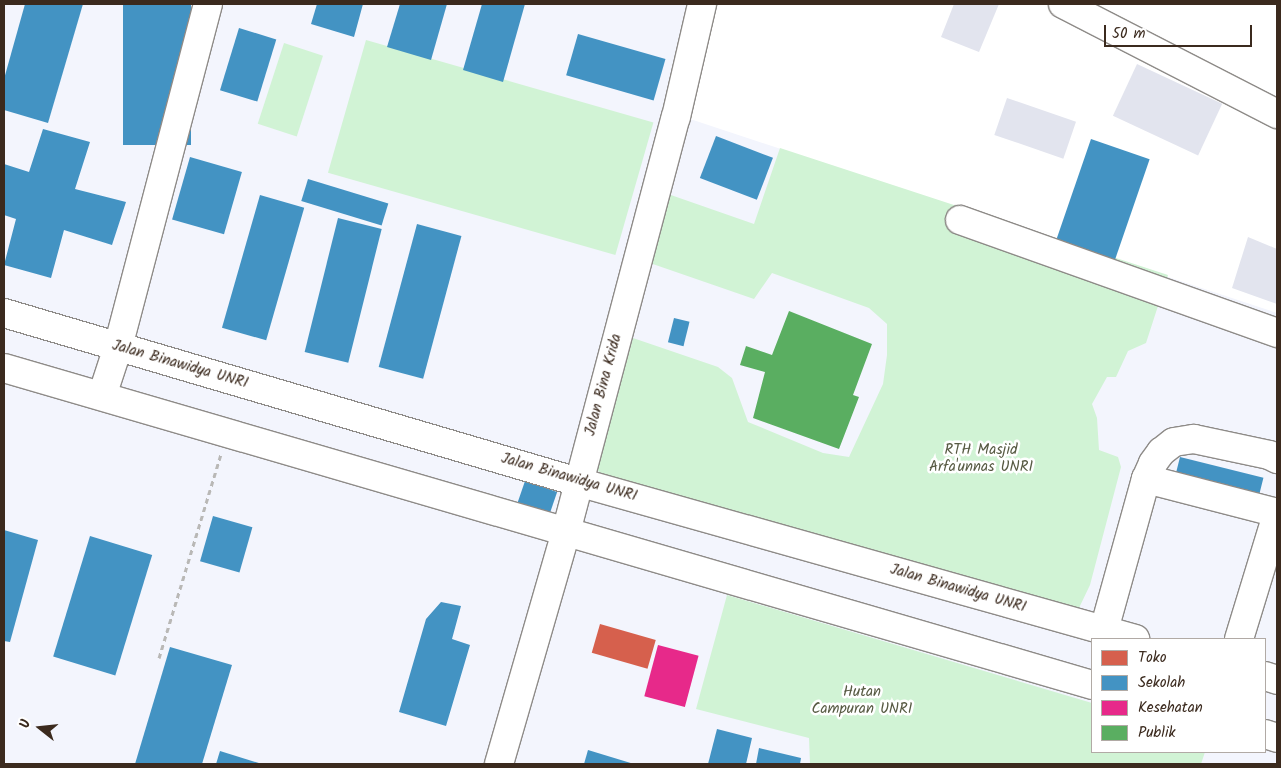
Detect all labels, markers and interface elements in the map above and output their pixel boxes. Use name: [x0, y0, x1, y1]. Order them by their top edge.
scale bar: [1106, 15, 1254, 47]
text: 50 m: [1112, 22, 1146, 46]
street label: Jalan Bina Krida: [582, 332, 626, 438]
street label: Jalan Binawidya UNRI: [110, 337, 250, 393]
park label: RTH Masjid Arfa'unnas UNRI: [929, 441, 1033, 476]
street label: Jalan Binawidya UNRI: [499, 450, 639, 506]
street label: Jalan Binawidya UNRI: [888, 561, 1028, 617]
legend: [1091, 638, 1266, 753]
text: Toko: [1138, 646, 1167, 670]
text: Sekolah: [1138, 671, 1185, 695]
park label: Hutan Campuran UNRI: [812, 683, 912, 718]
text: Kesehatan: [1138, 696, 1203, 720]
north arrow: [15, 703, 65, 753]
text: U: [14, 717, 37, 731]
text: Publik: [1138, 721, 1176, 745]

